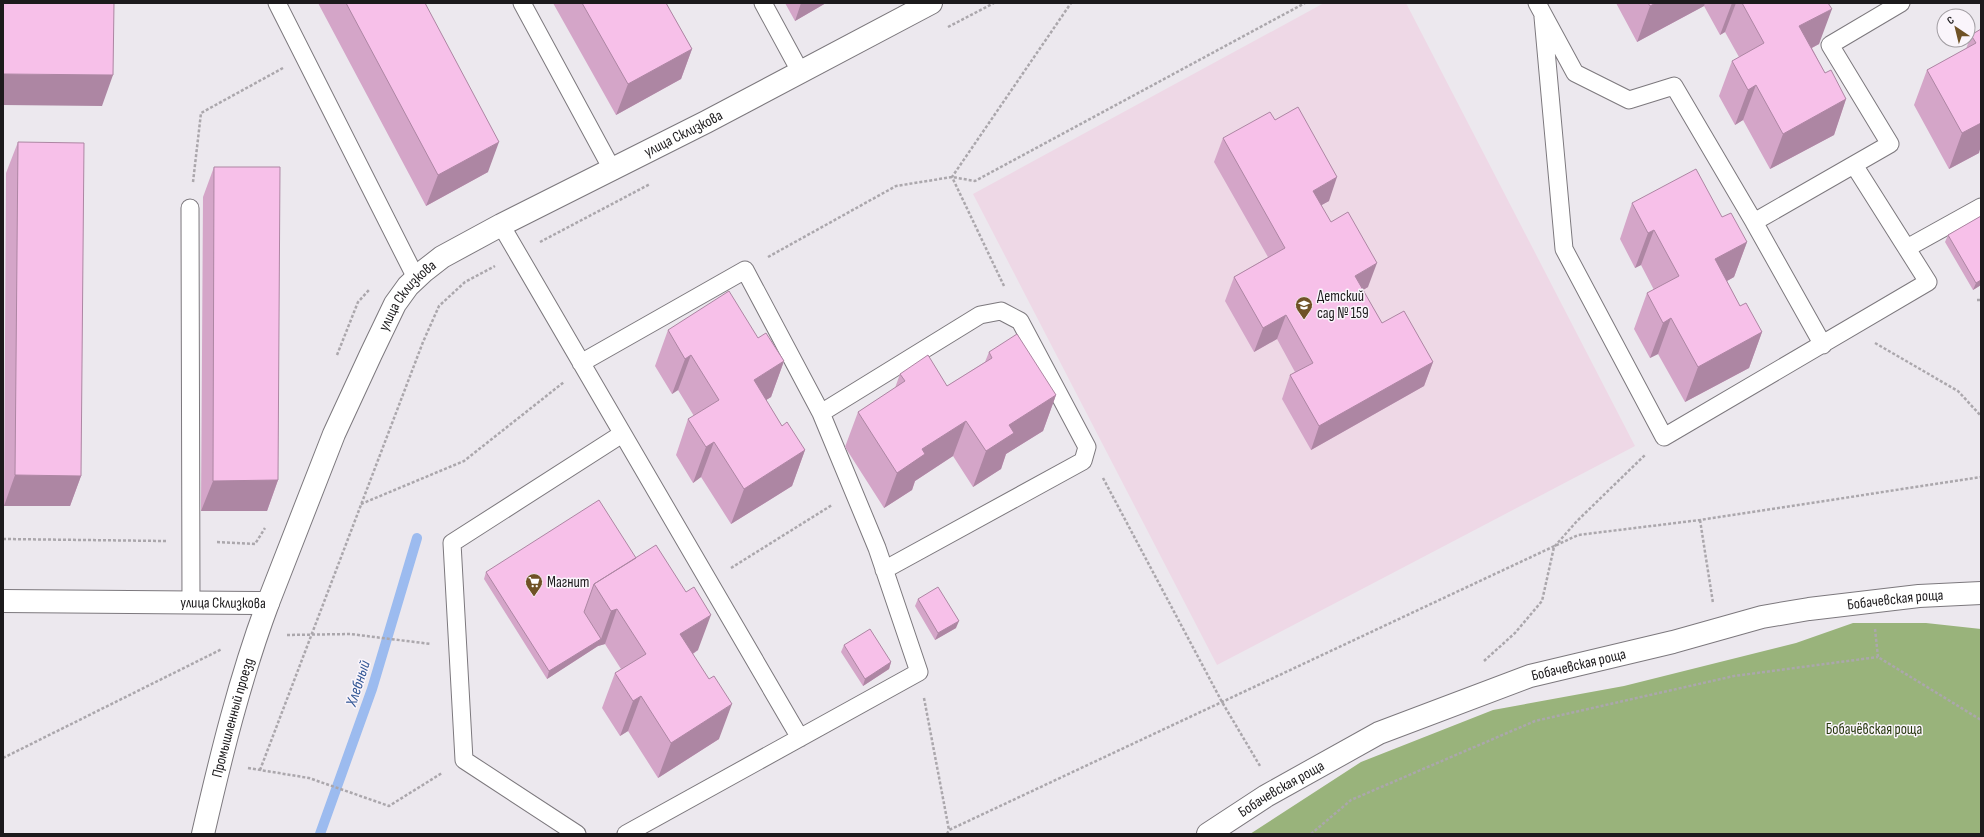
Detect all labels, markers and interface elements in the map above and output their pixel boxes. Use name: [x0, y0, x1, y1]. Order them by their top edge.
north arrow: [1936, 8, 1976, 48]
text: С: [1945, 13, 1957, 27]
street label: улица Склизкова: [641, 106, 726, 162]
street label: улица Склизкова: [374, 256, 440, 334]
place label: Детский сад № 159: [1317, 287, 1369, 323]
school or university icon: Детский сад № 159: [1294, 295, 1314, 320]
supermarket icon: Магнит: [524, 572, 544, 597]
place label: Магнит: [547, 573, 589, 592]
street label: Бобачевская роща: [1846, 586, 1944, 614]
street label: улица Склизкова: [180, 593, 266, 613]
street label: Бобачевская роща: [1529, 644, 1628, 685]
street label: Промышленный проезд: [208, 656, 259, 780]
water label: Хлебный: [342, 658, 375, 710]
park label: Бобачёвская роща: [1826, 720, 1922, 739]
street label: Бобачевская роща: [1235, 756, 1328, 822]

